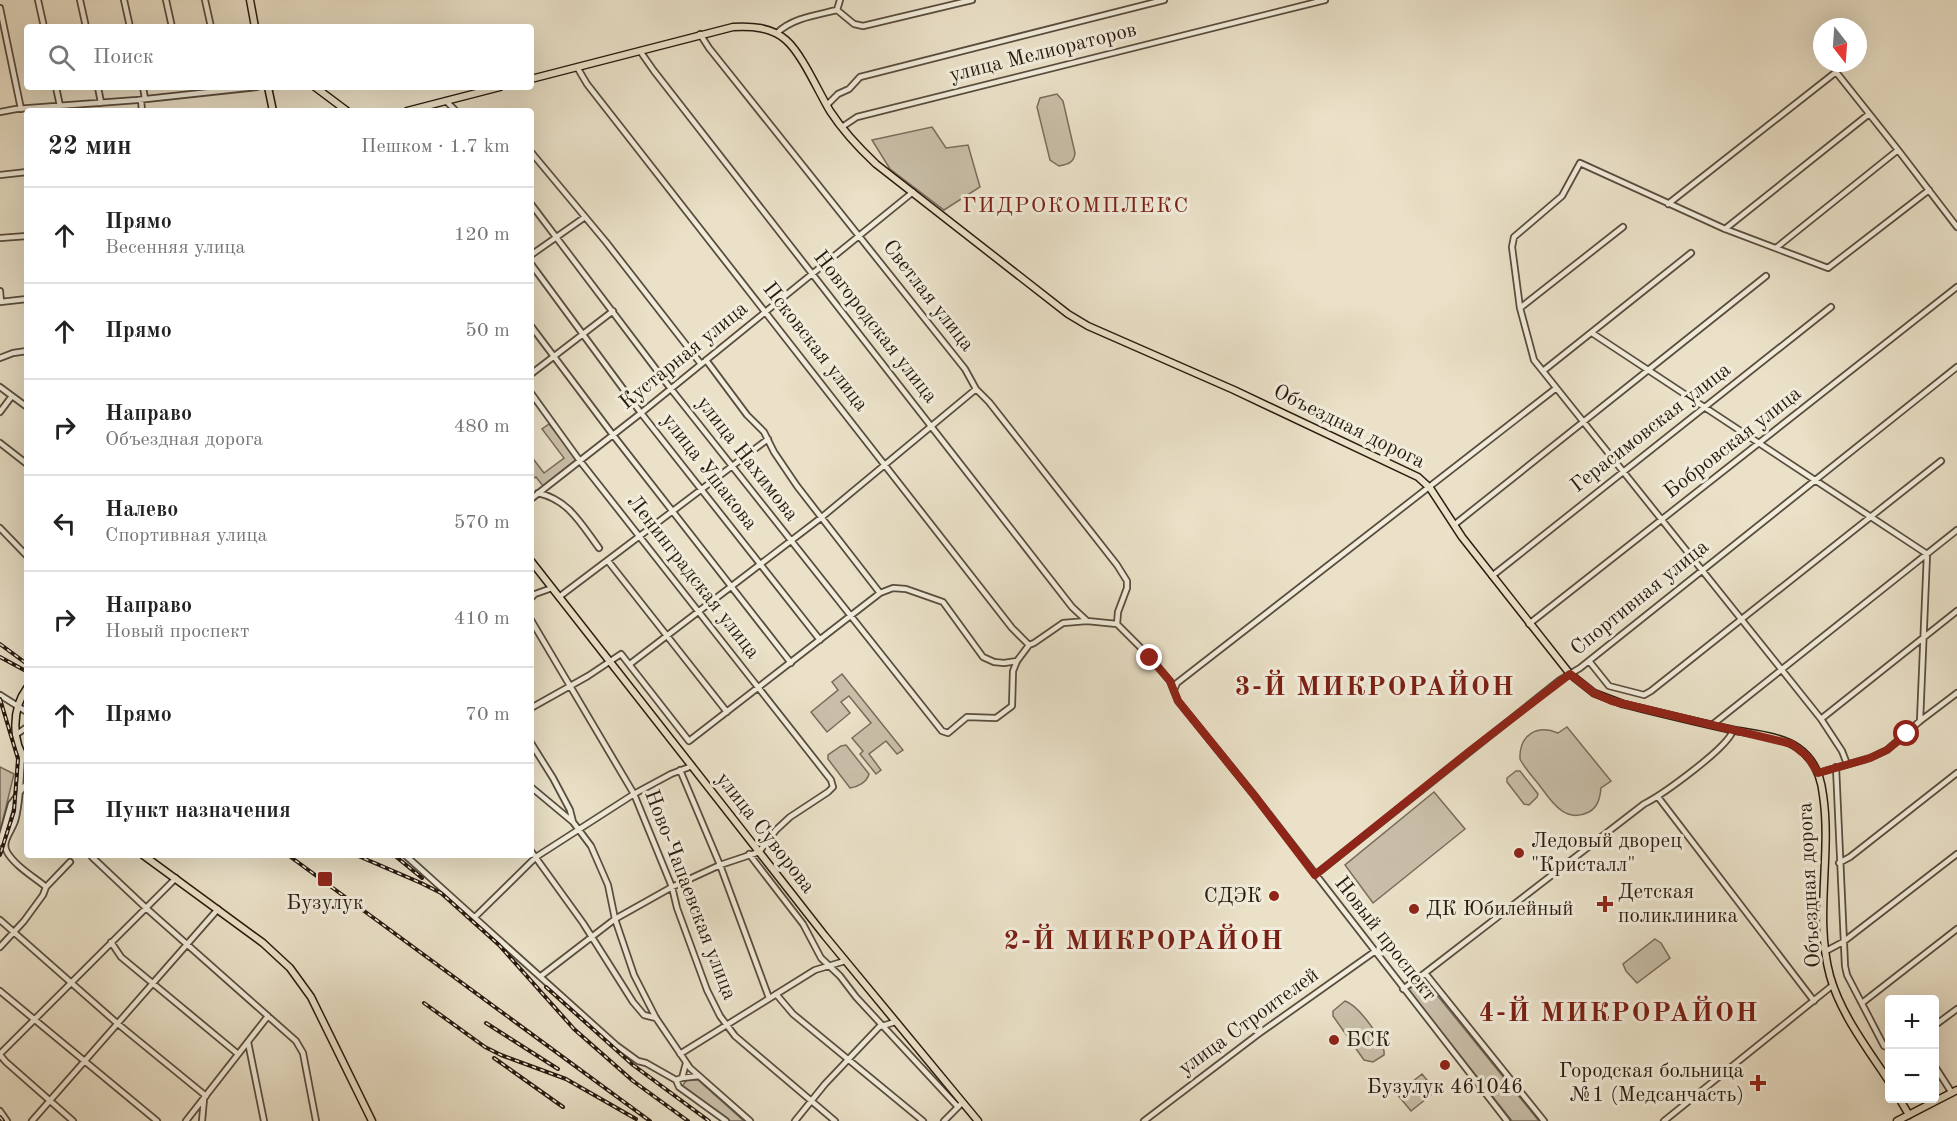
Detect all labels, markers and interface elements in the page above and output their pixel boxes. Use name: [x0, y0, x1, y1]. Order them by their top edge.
north arrow: [1813, 18, 1867, 72]
street label: улица Мелиораторов: [947, 20, 1139, 86]
search box: [24, 24, 534, 90]
icon: search: [45, 41, 78, 74]
text: Поиск: [93, 46, 154, 68]
text: 22 мин: [48, 134, 132, 160]
text: Пешком · 1.7 km: [361, 137, 510, 157]
district label: ГИДРОКОМПЛЕКС: [962, 195, 1190, 217]
text: Прямо: [105, 211, 172, 233]
icon: ahead: [48, 219, 81, 252]
text: 120 m: [454, 225, 510, 245]
street label: Светлая улица: [878, 236, 978, 356]
text: Весенняя улица: [105, 238, 245, 258]
street label: Новгородская улица: [809, 247, 941, 407]
street label: Псковская улица: [758, 279, 872, 415]
street label: Кустарная улица: [616, 298, 752, 414]
icon: ahead: [48, 315, 81, 348]
text: Прямо: [105, 320, 172, 342]
text: 50 m: [465, 321, 510, 341]
street label: Герасимовская улица: [1567, 359, 1735, 497]
street label: Объездная дорога: [1270, 381, 1428, 473]
street label: Бобровская улица: [1660, 383, 1806, 503]
street label: улица Нахимова: [692, 393, 802, 525]
text: Направо: [105, 403, 192, 425]
street label: улица Ушакова: [657, 410, 761, 534]
icon: right: [48, 411, 81, 444]
text: 480 m: [454, 417, 510, 437]
text: Объездная дорога: [105, 430, 263, 450]
street label: Ленинградская улица: [623, 491, 763, 663]
text: Налево: [105, 499, 178, 521]
icon: left: [48, 507, 81, 540]
text: 570 m: [454, 513, 510, 533]
text: Спортивная улица: [105, 526, 267, 546]
street label: Спортивная улица: [1567, 536, 1713, 660]
text: Направо: [105, 595, 192, 617]
icon: right: [48, 603, 81, 636]
text: 410 m: [454, 609, 510, 629]
text: Новый проспект: [105, 622, 249, 642]
route end: [1136, 644, 1162, 670]
district label: 3-Й МИКРОРАЙОН: [1235, 669, 1515, 701]
icon: ahead: [48, 699, 81, 732]
text: Прямо: [105, 704, 172, 726]
text: 70 m: [465, 705, 510, 725]
route start: [1893, 720, 1919, 746]
street label: улица Суворова: [711, 769, 819, 897]
street label: Ново-Чапаевская улица: [640, 787, 740, 1003]
icon: arrive: [48, 795, 81, 828]
text: Пункт назначения: [105, 800, 291, 822]
street label: Объездная дорога: [1795, 802, 1825, 968]
place label: Ледовый дворец "Кристалл": [1531, 831, 1682, 876]
marker: Ледовый дворец "Кристалл": [1512, 846, 1526, 860]
marker: Бузулук: [316, 870, 334, 888]
street label: Новый проспект: [1330, 873, 1440, 1005]
place label: Детская поликлиника: [1618, 882, 1738, 927]
place label: СДЭК: [1204, 886, 1262, 907]
marker: СДЭК: [1267, 889, 1281, 903]
place label: Бузулук: [286, 893, 364, 914]
marker: Детская поликлиника: [1596, 895, 1614, 913]
place label: ДК Юбилейный: [1426, 899, 1574, 920]
marker: ДК Юбилейный: [1407, 902, 1421, 916]
district label: 2-Й МИКРОРАЙОН: [1004, 923, 1284, 955]
street label: улица Строителей: [1175, 964, 1323, 1080]
district label: 4-Й МИКРОРАЙОН: [1479, 995, 1759, 1027]
map controls: [1885, 995, 1939, 1103]
button: +: [1885, 995, 1939, 1049]
place label: БСК: [1346, 1030, 1390, 1051]
marker: БСК: [1327, 1033, 1341, 1047]
button: −: [1885, 1049, 1939, 1103]
marker: Бузулук 461046: [1438, 1058, 1452, 1072]
place label: Городская больница №1 (Медсанчасть): [1559, 1061, 1744, 1106]
marker: Городская больница №1 (Медсанчасть): [1749, 1074, 1767, 1092]
place label: Бузулук 461046: [1367, 1077, 1523, 1098]

